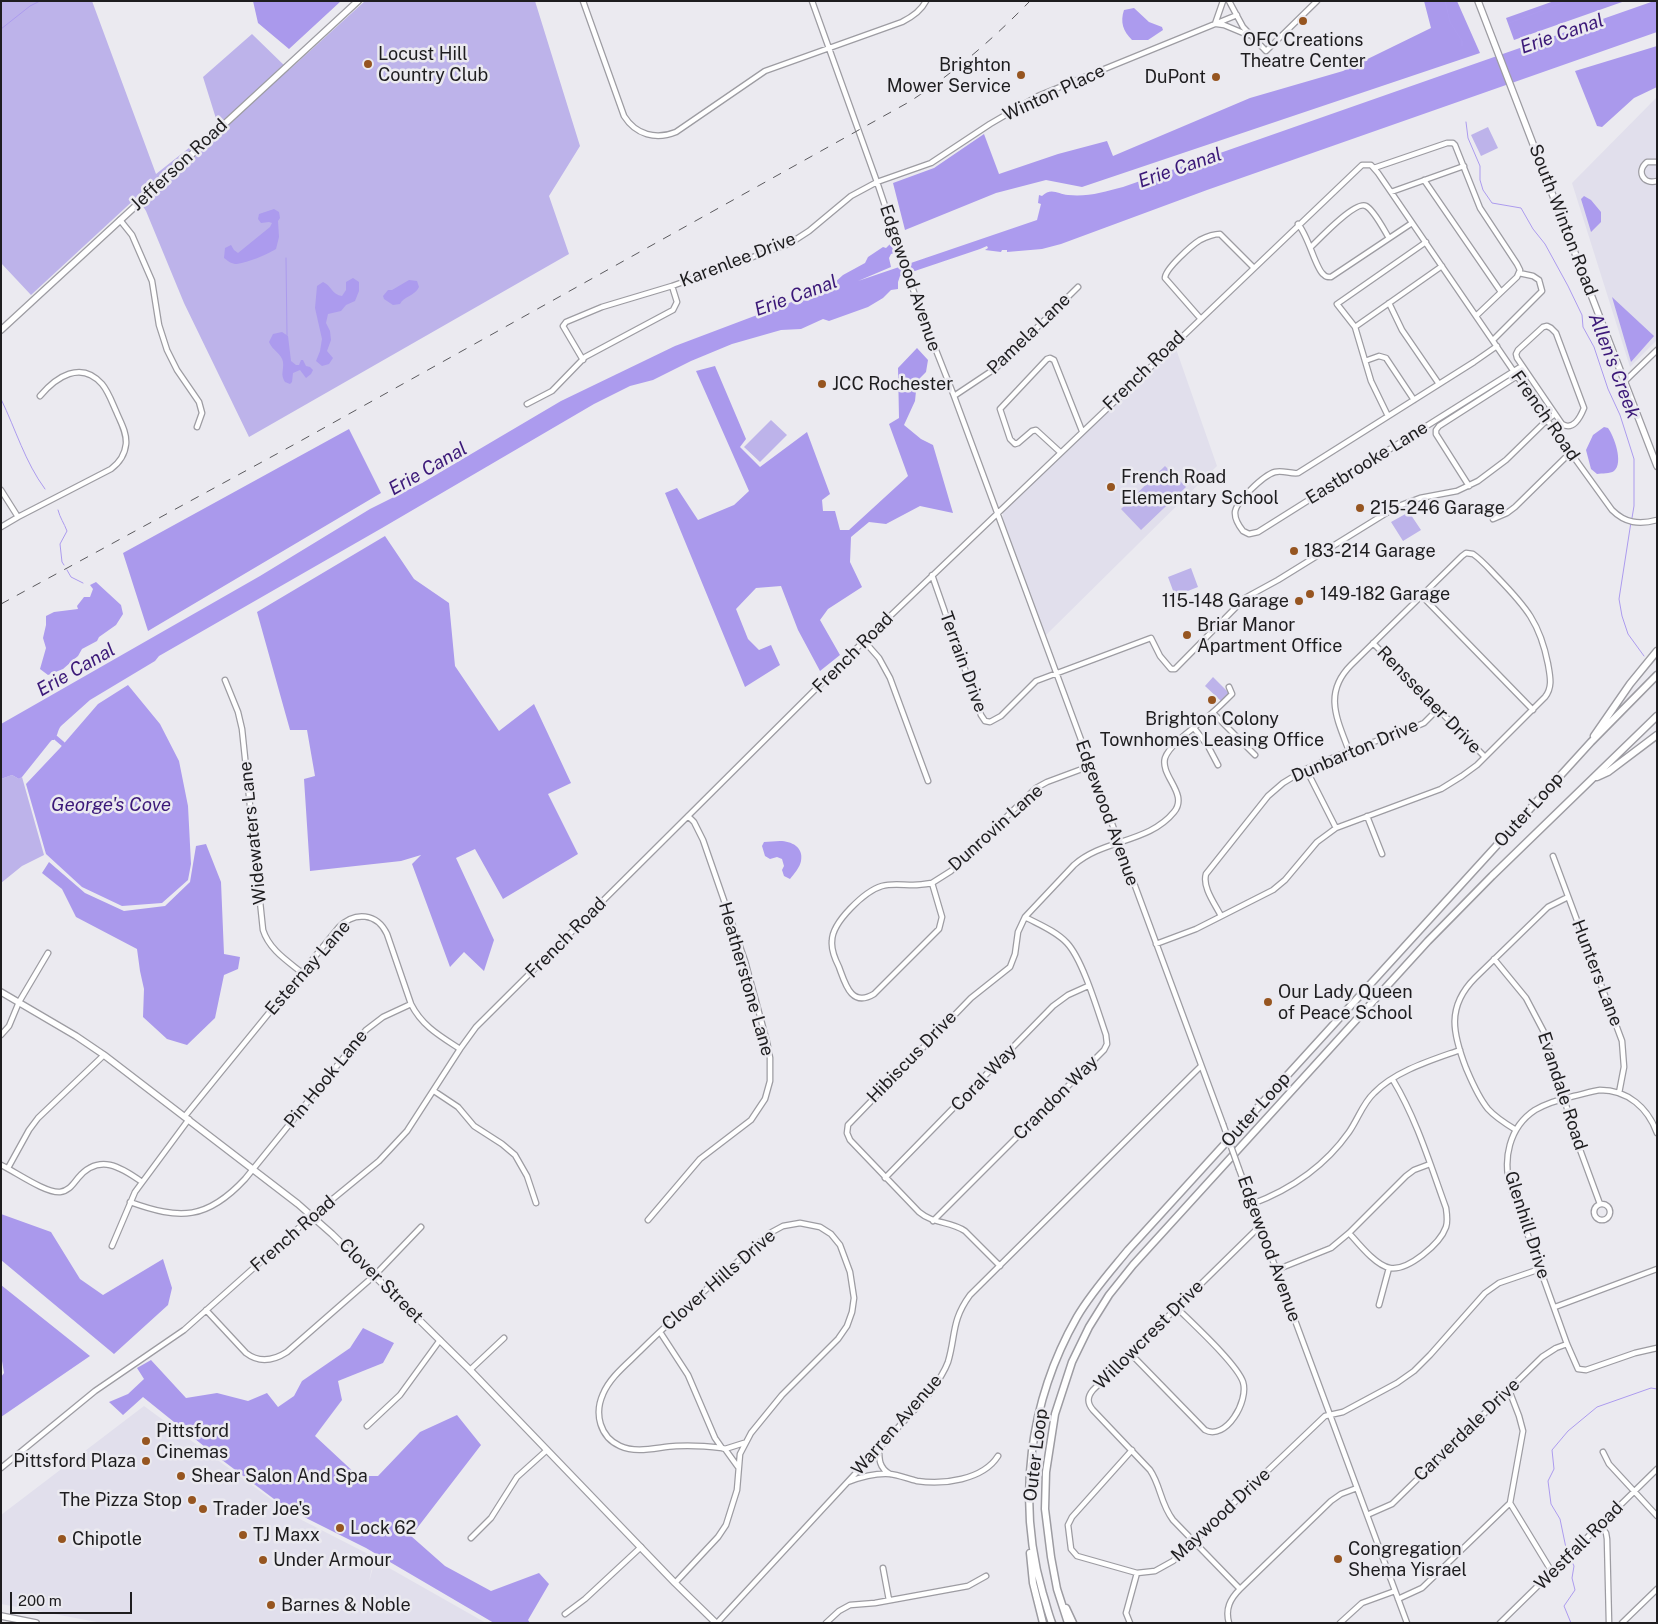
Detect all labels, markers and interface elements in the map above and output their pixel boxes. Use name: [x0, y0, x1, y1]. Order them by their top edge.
water label: Erie Canal: [1517, 9, 1607, 59]
marker: OFC Creations Theatre Center: [1297, 15, 1309, 27]
place label: OFC Creations Theatre Center: [1240, 29, 1366, 72]
place label: Locust Hill Country Club: [378, 43, 488, 86]
place label: Brighton Mower Service: [887, 54, 1011, 96]
marker: Locust Hill Country Club: [362, 58, 374, 70]
street label: Winton Place: [1000, 60, 1108, 126]
place label: DuPont: [1145, 66, 1206, 88]
marker: Brighton Mower Service: [1015, 69, 1027, 81]
marker: DuPont: [1210, 71, 1222, 83]
street label: Jefferson Road: [126, 115, 232, 215]
street label: South Winton Road: [1524, 141, 1602, 299]
water label: Erie Canal: [1135, 143, 1225, 193]
street label: Edgewood Avenue: [875, 202, 945, 354]
street label: Karenlee Drive: [677, 228, 799, 292]
water label: Erie Canal: [751, 270, 841, 322]
street label: Pamela Lane: [983, 289, 1075, 379]
water label: Allen's Creek: [1583, 310, 1645, 422]
street label: French Road: [1099, 327, 1189, 415]
street label: French Road: [1506, 367, 1584, 465]
place label: JCC Rochester: [832, 373, 953, 395]
marker: JCC Rochester: [816, 378, 828, 390]
street label: Eastbrooke Lane: [1302, 417, 1432, 509]
water label: Erie Canal: [385, 437, 471, 501]
place label: French Road Elementary School: [1121, 466, 1279, 508]
marker: French Road Elementary School: [1105, 481, 1117, 493]
place label: 215-246 Garage: [1370, 497, 1505, 519]
marker: 215-246 Garage: [1354, 502, 1366, 514]
place label: 183-214 Garage: [1304, 540, 1436, 562]
marker: 183-214 Garage: [1288, 545, 1300, 557]
place label: 149-182 Garage: [1320, 583, 1450, 605]
marker: 149-182 Garage: [1304, 588, 1316, 600]
place label: 115-148 Garage: [1162, 590, 1289, 612]
marker: 115-148 Garage: [1293, 595, 1305, 607]
street label: French Road: [808, 608, 898, 698]
street label: Terrain Drive: [935, 609, 991, 715]
place label: Briar Manor Apartment Office: [1197, 614, 1343, 656]
marker: Briar Manor Apartment Office: [1181, 629, 1193, 641]
water label: Erie Canal: [33, 638, 119, 702]
street label: Rensselaer Drive: [1372, 642, 1486, 758]
marker: Brighton Colony Townhomes Leasing Office: [1206, 694, 1218, 706]
place label: Brighton Colony Townhomes Leasing Office: [1100, 708, 1324, 751]
street label: Dunbarton Drive: [1288, 715, 1422, 787]
street label: Edgewood Avenue: [1071, 737, 1143, 889]
street label: Widewaters Lane: [235, 760, 271, 906]
street label: Outer Loop: [1490, 768, 1568, 852]
street label: Dunrovin Lane: [944, 780, 1048, 876]
water label: George's Cove: [51, 794, 171, 816]
street label: French Road: [521, 893, 611, 983]
street label: Heatherstone Lane: [714, 899, 778, 1059]
street label: Esternay Lane: [261, 916, 355, 1020]
street label: Hunters Lane: [1567, 917, 1627, 1029]
place label: Our Lady Queen of Peace School: [1278, 981, 1413, 1024]
marker: Our Lady Queen of Peace School: [1262, 996, 1274, 1008]
street label: Hibiscus Drive: [863, 1007, 961, 1107]
street label: Pin Hook Lane: [280, 1026, 372, 1132]
street label: Evandale Road: [1533, 1029, 1591, 1153]
street label: Coral Way: [947, 1040, 1021, 1116]
street label: Crandon Way: [1009, 1051, 1103, 1145]
street label: Outer Loop: [1217, 1068, 1295, 1152]
street label: Glenhill Drive: [1499, 1168, 1555, 1282]
street label: Edgewood Avenue: [1233, 1173, 1305, 1325]
street label: French Road: [246, 1191, 340, 1277]
street label: Clover Hills Drive: [658, 1225, 780, 1335]
street label: Clover Street: [334, 1234, 428, 1328]
street label: Willowcrest Drive: [1090, 1276, 1208, 1394]
street label: Warren Avenue: [847, 1370, 947, 1480]
street label: Carverdale Drive: [1410, 1374, 1524, 1486]
street label: Outer Loop: [1020, 1407, 1052, 1503]
place label: Pittsford Cinemas: [156, 1420, 229, 1462]
marker: Pittsford Cinemas: [140, 1435, 152, 1447]
place label: Pittsford Plaza: [13, 1450, 136, 1472]
marker: Pittsford Plaza: [140, 1455, 152, 1467]
street label: Maywood Drive: [1167, 1464, 1275, 1566]
place label: Shear Salon And Spa: [191, 1465, 368, 1487]
marker: Shear Salon And Spa: [175, 1470, 187, 1482]
place label: The Pizza Stop: [59, 1489, 182, 1511]
marker: The Pizza Stop: [186, 1494, 198, 1506]
street label: Westfall Road: [1530, 1497, 1628, 1595]
place label: Trader Joe's: [213, 1498, 310, 1520]
marker: Trader Joe's: [197, 1503, 209, 1515]
place label: Lock 62: [350, 1517, 416, 1539]
marker: Lock 62: [334, 1522, 346, 1534]
place label: TJ Maxx: [253, 1524, 320, 1546]
place label: Chipotle: [72, 1528, 142, 1550]
marker: TJ Maxx: [237, 1529, 249, 1541]
marker: Chipotle: [56, 1533, 68, 1545]
place label: Congregation Shema Yisrael: [1348, 1538, 1467, 1580]
place label: Under Armour: [273, 1549, 391, 1571]
marker: Congregation Shema Yisrael: [1332, 1553, 1344, 1565]
marker: Under Armour: [257, 1554, 269, 1566]
scale bar: [12, 1582, 135, 1614]
text: 200 m: [18, 1592, 62, 1609]
place label: Barnes & Noble: [281, 1594, 411, 1616]
marker: Barnes & Noble: [265, 1599, 277, 1611]

